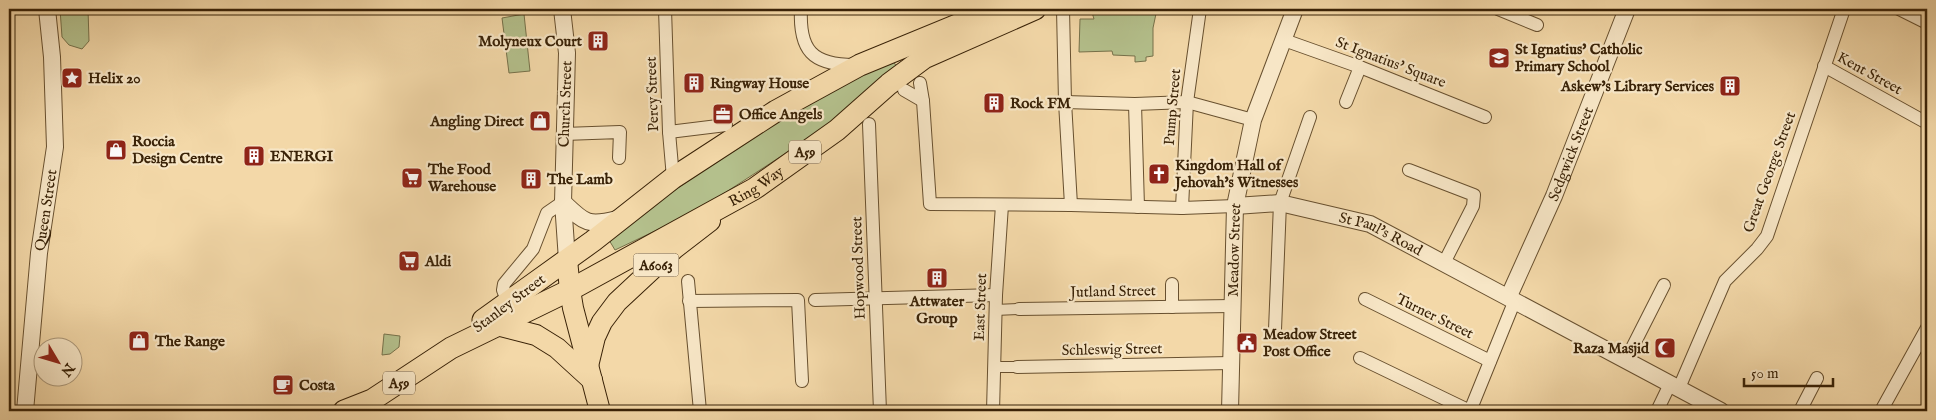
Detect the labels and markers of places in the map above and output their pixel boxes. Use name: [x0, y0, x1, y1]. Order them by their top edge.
building icon: Molyneux Court: [586, 29, 610, 53]
place label: Molyneux Court: [478, 32, 583, 51]
place label: St Ignatius' Catholic Primary School: [1515, 40, 1643, 76]
school or university icon: St Ignatius' Catholic Primary School: [1487, 46, 1511, 70]
place icon: Helix 20: [60, 66, 84, 90]
place label: Helix 20: [88, 69, 141, 88]
building icon: Ringway House: [682, 71, 706, 95]
place label: Ringway House: [710, 74, 809, 93]
building icon: Askew's Library Services: [1718, 74, 1742, 98]
place label: Askew's Library Services: [1560, 77, 1715, 96]
building icon: Rock FM: [982, 91, 1006, 115]
place label: Rock FM: [1010, 94, 1071, 113]
office icon: Office Angels: [711, 102, 735, 126]
place label: Office Angels: [739, 105, 823, 124]
shop icon: Angling Direct: [528, 109, 552, 133]
place label: Angling Direct: [429, 112, 525, 131]
place label: Roccia Design Centre: [132, 132, 223, 168]
shop icon: Roccia Design Centre: [104, 138, 128, 162]
building icon: ENERGI: [242, 144, 266, 168]
place label: ENERGI: [270, 147, 334, 166]
place label: Kingdom Hall of Jehovah's Witnesses: [1173, 156, 1299, 192]
place label: The Food Warehouse: [427, 160, 496, 196]
church icon: Kingdom Hall of Jehovah's Witnesses: [1147, 162, 1171, 186]
supermarket icon: The Food Warehouse: [400, 166, 424, 190]
building icon: The Lamb: [519, 167, 543, 191]
place label: The Lamb: [546, 170, 613, 189]
supermarket icon: Aldi: [397, 249, 421, 273]
place label: Aldi: [424, 252, 451, 271]
building icon: Attwater Group: [925, 266, 949, 290]
place label: Attwater Group: [909, 292, 965, 328]
place label: Meadow Street Post Office: [1263, 325, 1358, 361]
shop icon: The Range: [127, 329, 151, 353]
public building icon: Meadow Street Post Office: [1235, 331, 1259, 355]
place label: The Range: [154, 332, 225, 351]
mosque icon: Raza Masjid: [1653, 336, 1677, 360]
place label: Raza Masjid: [1573, 339, 1650, 358]
cafe icon: Costa: [271, 373, 295, 397]
place label: Costa: [299, 376, 335, 395]

